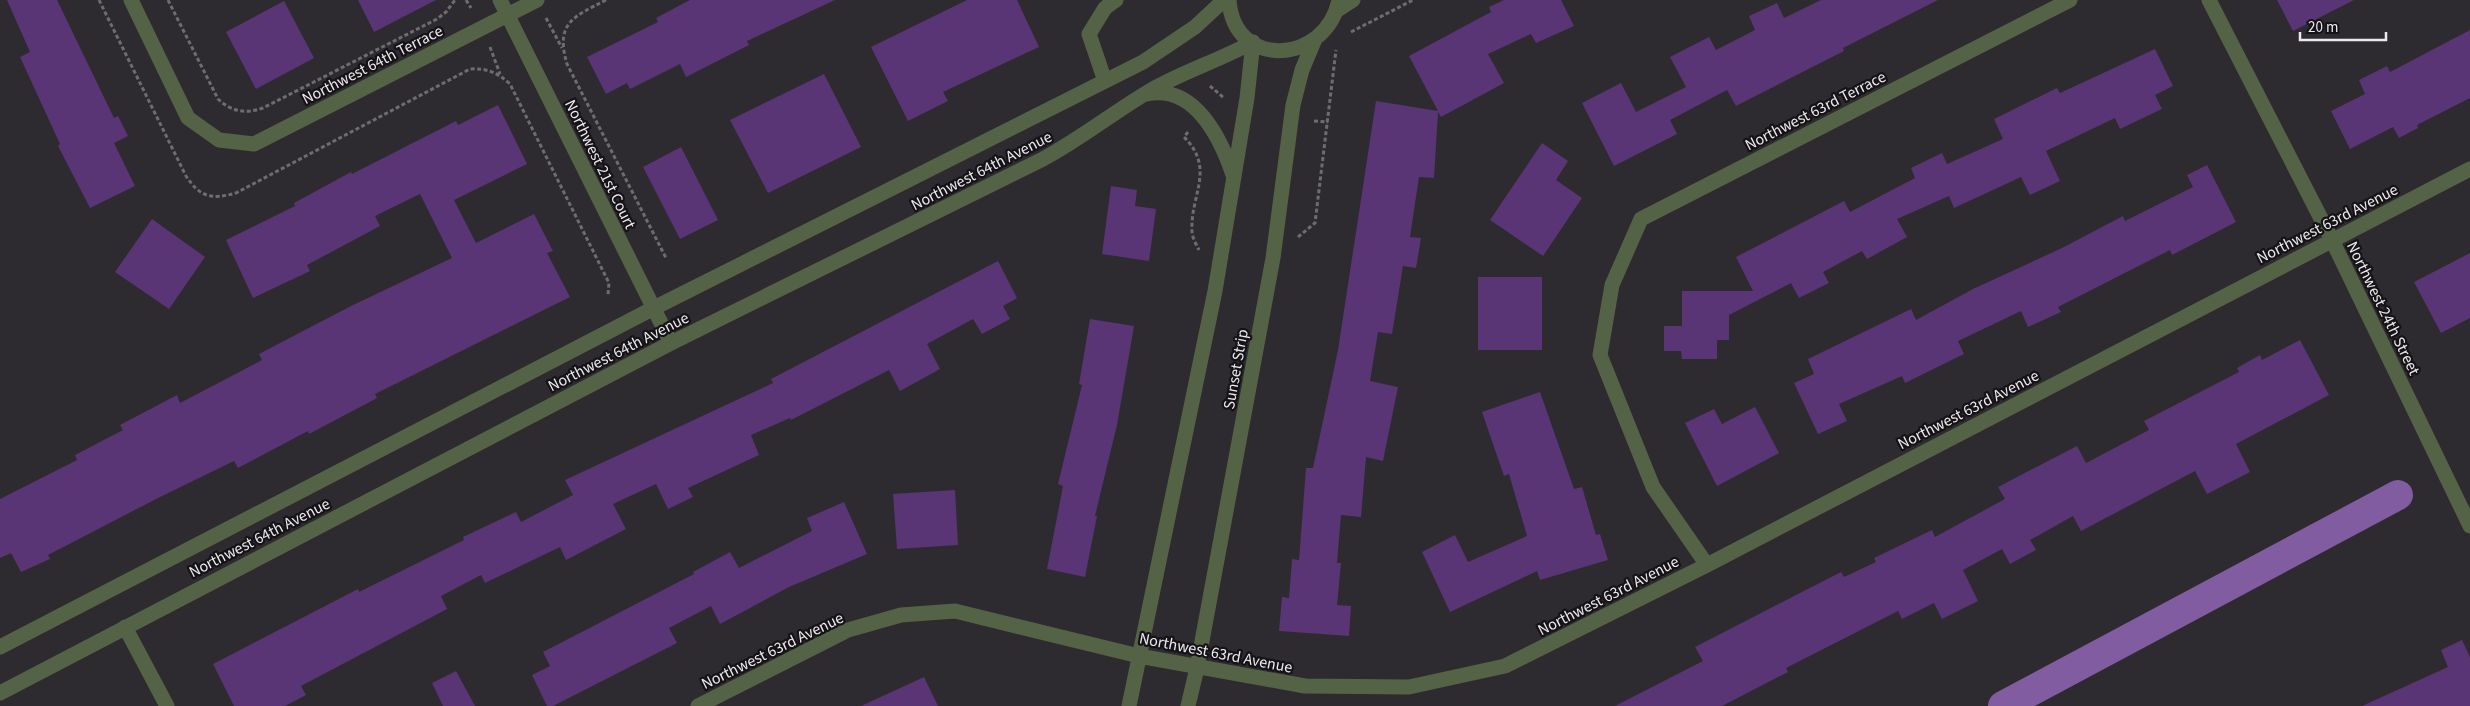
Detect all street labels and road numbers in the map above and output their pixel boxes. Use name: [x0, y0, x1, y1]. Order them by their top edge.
street label: Northwest 64th Terrace: [298, 20, 447, 110]
street label: Northwest 63rd Terrace: [1741, 66, 1890, 156]
street label: Northwest 21st Court: [559, 96, 641, 233]
street label: Northwest 64th Avenue: [907, 126, 1056, 216]
street label: Northwest 63rd Avenue: [2253, 179, 2402, 269]
street label: Northwest 24th Street: [2341, 238, 2425, 380]
street label: Northwest 64th Avenue: [544, 307, 693, 397]
street label: Sunset Strip: [1218, 327, 1254, 411]
street label: Northwest 63rd Avenue: [1894, 365, 2043, 455]
street label: Northwest 64th Avenue: [185, 493, 334, 583]
street label: Northwest 63rd Avenue: [1534, 551, 1683, 641]
street label: Northwest 63rd Avenue: [698, 607, 847, 695]
street label: Northwest 63rd Avenue: [1137, 627, 1294, 679]

